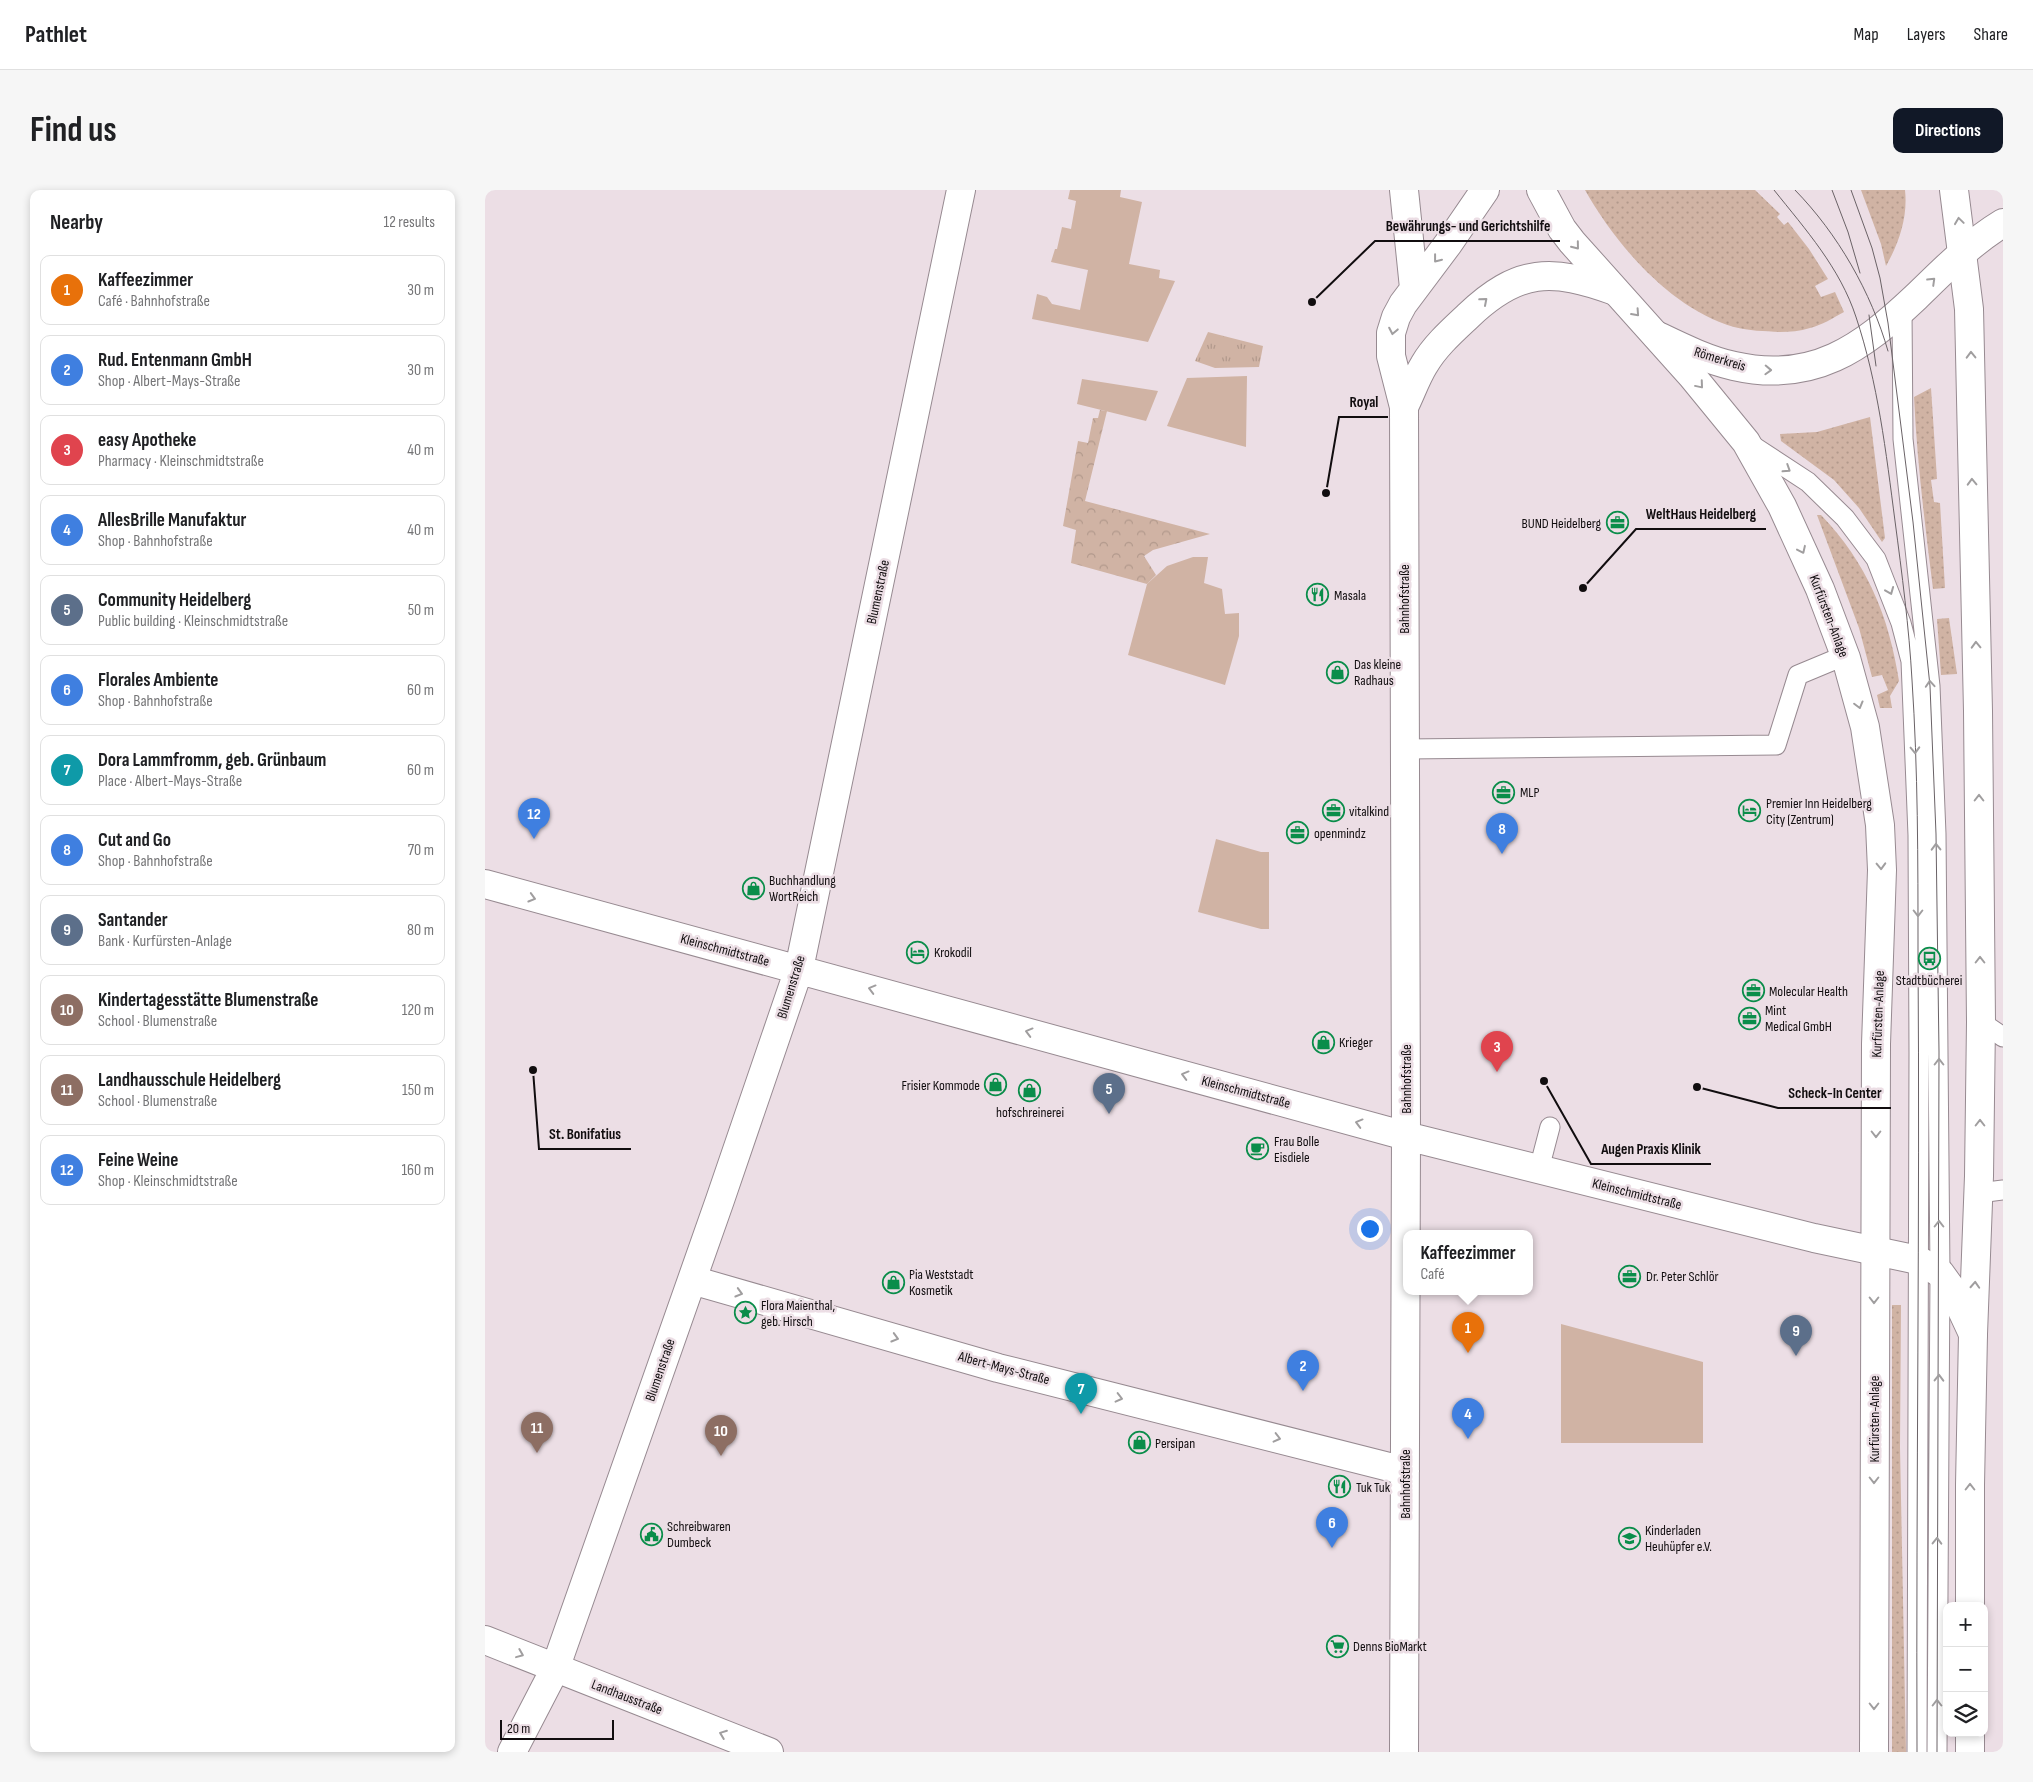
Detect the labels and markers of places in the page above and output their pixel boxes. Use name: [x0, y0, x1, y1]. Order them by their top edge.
callout: Bewährungs- und Gerichtshilfe: [1375, 211, 1560, 241]
callout: Royal: [1339, 387, 1388, 417]
callout: WeltHaus Heidelberg: [1636, 499, 1766, 529]
office icon: BUND Heidelberg: [1605, 511, 1629, 535]
place label: BUND Heidelberg: [1522, 515, 1601, 532]
restaurant icon: Masala: [1306, 583, 1330, 607]
place label: Masala: [1334, 587, 1366, 604]
place label: Das kleine Radhaus: [1354, 656, 1401, 689]
shop icon: Das kleine Radhaus: [1326, 660, 1350, 684]
office icon: MLP: [1492, 780, 1516, 804]
place label: MLP: [1520, 784, 1539, 801]
place label: Premier Inn Heidelberg City (Zentrum): [1766, 795, 1872, 828]
pin: 12: [518, 798, 550, 839]
office icon: vitalkind: [1321, 799, 1345, 823]
hotel icon: Premier Inn Heidelberg City (Zentrum): [1738, 799, 1762, 823]
place label: vitalkind: [1349, 803, 1389, 820]
pin: 8: [1486, 813, 1518, 854]
office icon: openmindz: [1286, 821, 1310, 845]
place label: openmindz: [1314, 825, 1366, 842]
place label: Buchhandlung WortReich: [769, 872, 836, 905]
shop icon: Buchhandlung WortReich: [741, 876, 765, 900]
hotel icon: Krokodil: [906, 940, 930, 964]
place label: Krokodil: [934, 944, 972, 961]
bus stop icon: Stadtbücherei: [1917, 946, 1941, 970]
place label: Stadtbücherei: [1896, 972, 1962, 989]
office icon: Molecular Health: [1741, 979, 1765, 1003]
place label: Molecular Health: [1769, 983, 1848, 1000]
place label: Mint Medical GmbH: [1765, 1002, 1832, 1035]
office icon: Mint Medical GmbH: [1737, 1006, 1761, 1030]
shop icon: Krieger: [1311, 1030, 1335, 1054]
pin: 3: [1481, 1031, 1513, 1072]
place label: Krieger: [1339, 1034, 1373, 1051]
shop icon: Frisier Kommode: [984, 1073, 1008, 1097]
pin: 5: [1093, 1073, 1125, 1114]
place label: Frisier Kommode: [901, 1077, 980, 1094]
shop icon: hofschreinerei: [1018, 1078, 1042, 1102]
callout: Scheck-In Center: [1778, 1078, 1891, 1108]
place label: hofschreinerei: [996, 1104, 1064, 1121]
callout: St. Bonifatius: [539, 1119, 631, 1149]
place label: Frau Bolle Eisdiele: [1274, 1133, 1319, 1166]
callout: Augen Praxis Klinik: [1591, 1134, 1711, 1164]
cafe icon: Frau Bolle Eisdiele: [1246, 1137, 1270, 1161]
office icon: Dr. Peter Schlör: [1618, 1264, 1642, 1288]
place label: Pia Weststadt Kosmetik: [909, 1266, 974, 1299]
place label: Dr. Peter Schlör: [1646, 1268, 1719, 1285]
shop icon: Pia Weststadt Kosmetik: [881, 1270, 905, 1294]
place label: Flora Maienthal, geb. Hirsch: [761, 1297, 835, 1330]
place icon: Flora Maienthal, geb. Hirsch: [733, 1301, 757, 1325]
pin: 1: [1452, 1312, 1484, 1353]
pin: 9: [1780, 1315, 1812, 1356]
pin: 2: [1287, 1350, 1319, 1391]
pin: 7: [1065, 1373, 1097, 1414]
pin: 4: [1452, 1398, 1484, 1439]
pin: 11: [521, 1412, 553, 1453]
pin: 10: [705, 1415, 737, 1456]
shop icon: Persipan: [1127, 1431, 1151, 1455]
place label: Persipan: [1155, 1435, 1195, 1452]
restaurant icon: Tuk Tuk: [1328, 1475, 1352, 1499]
place label: Tuk Tuk: [1356, 1479, 1391, 1496]
pin: 6: [1316, 1507, 1348, 1548]
place label: Schreibwaren Dumbeck: [667, 1518, 731, 1551]
public building icon: Schreibwaren Dumbeck: [639, 1522, 663, 1546]
place label: Kinderladen Heuhüpfer e.V.: [1645, 1522, 1712, 1555]
school or university icon: Kinderladen Heuhüpfer e.V.: [1617, 1526, 1641, 1550]
supermarket icon: Denns BioMarkt: [1325, 1634, 1349, 1658]
place label: Denns BioMarkt: [1353, 1638, 1427, 1655]

